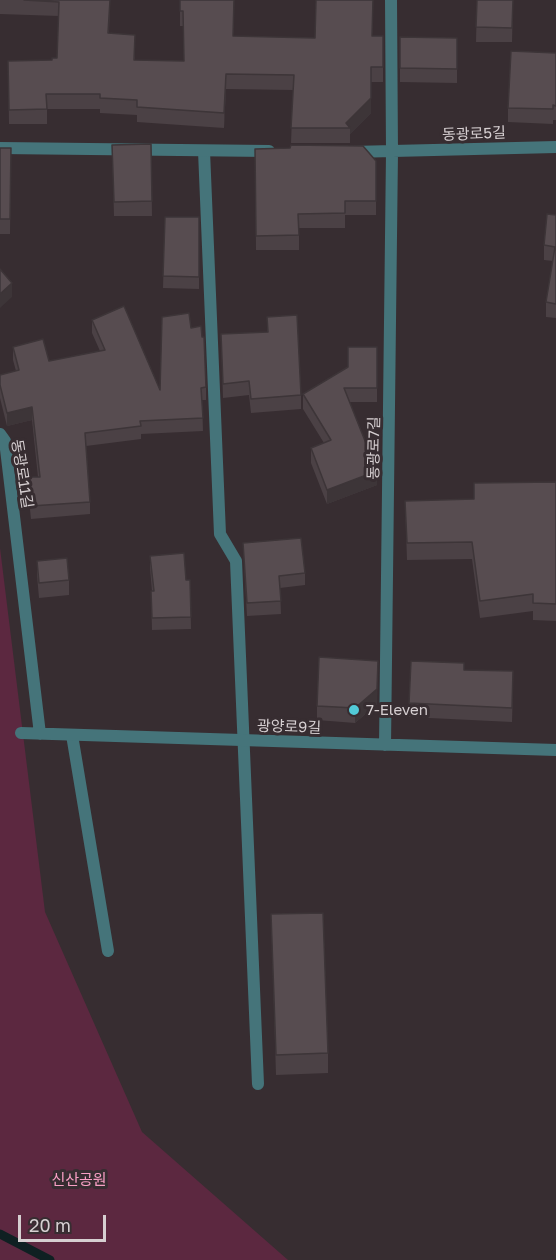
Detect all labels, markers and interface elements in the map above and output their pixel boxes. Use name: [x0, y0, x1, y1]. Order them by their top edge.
street label: 동광로5길: [442, 124, 506, 144]
street label: 동광로7길: [364, 416, 384, 480]
street label: 동광로11길: [8, 438, 36, 510]
place label: 7-Eleven: [366, 701, 428, 719]
marker: 7-Eleven: [347, 703, 361, 717]
street label: 광양로9길: [257, 717, 321, 737]
park label: 신산공원: [51, 1171, 107, 1189]
scale bar: [21, 1203, 110, 1241]
text: 20 m: [29, 1214, 71, 1236]

